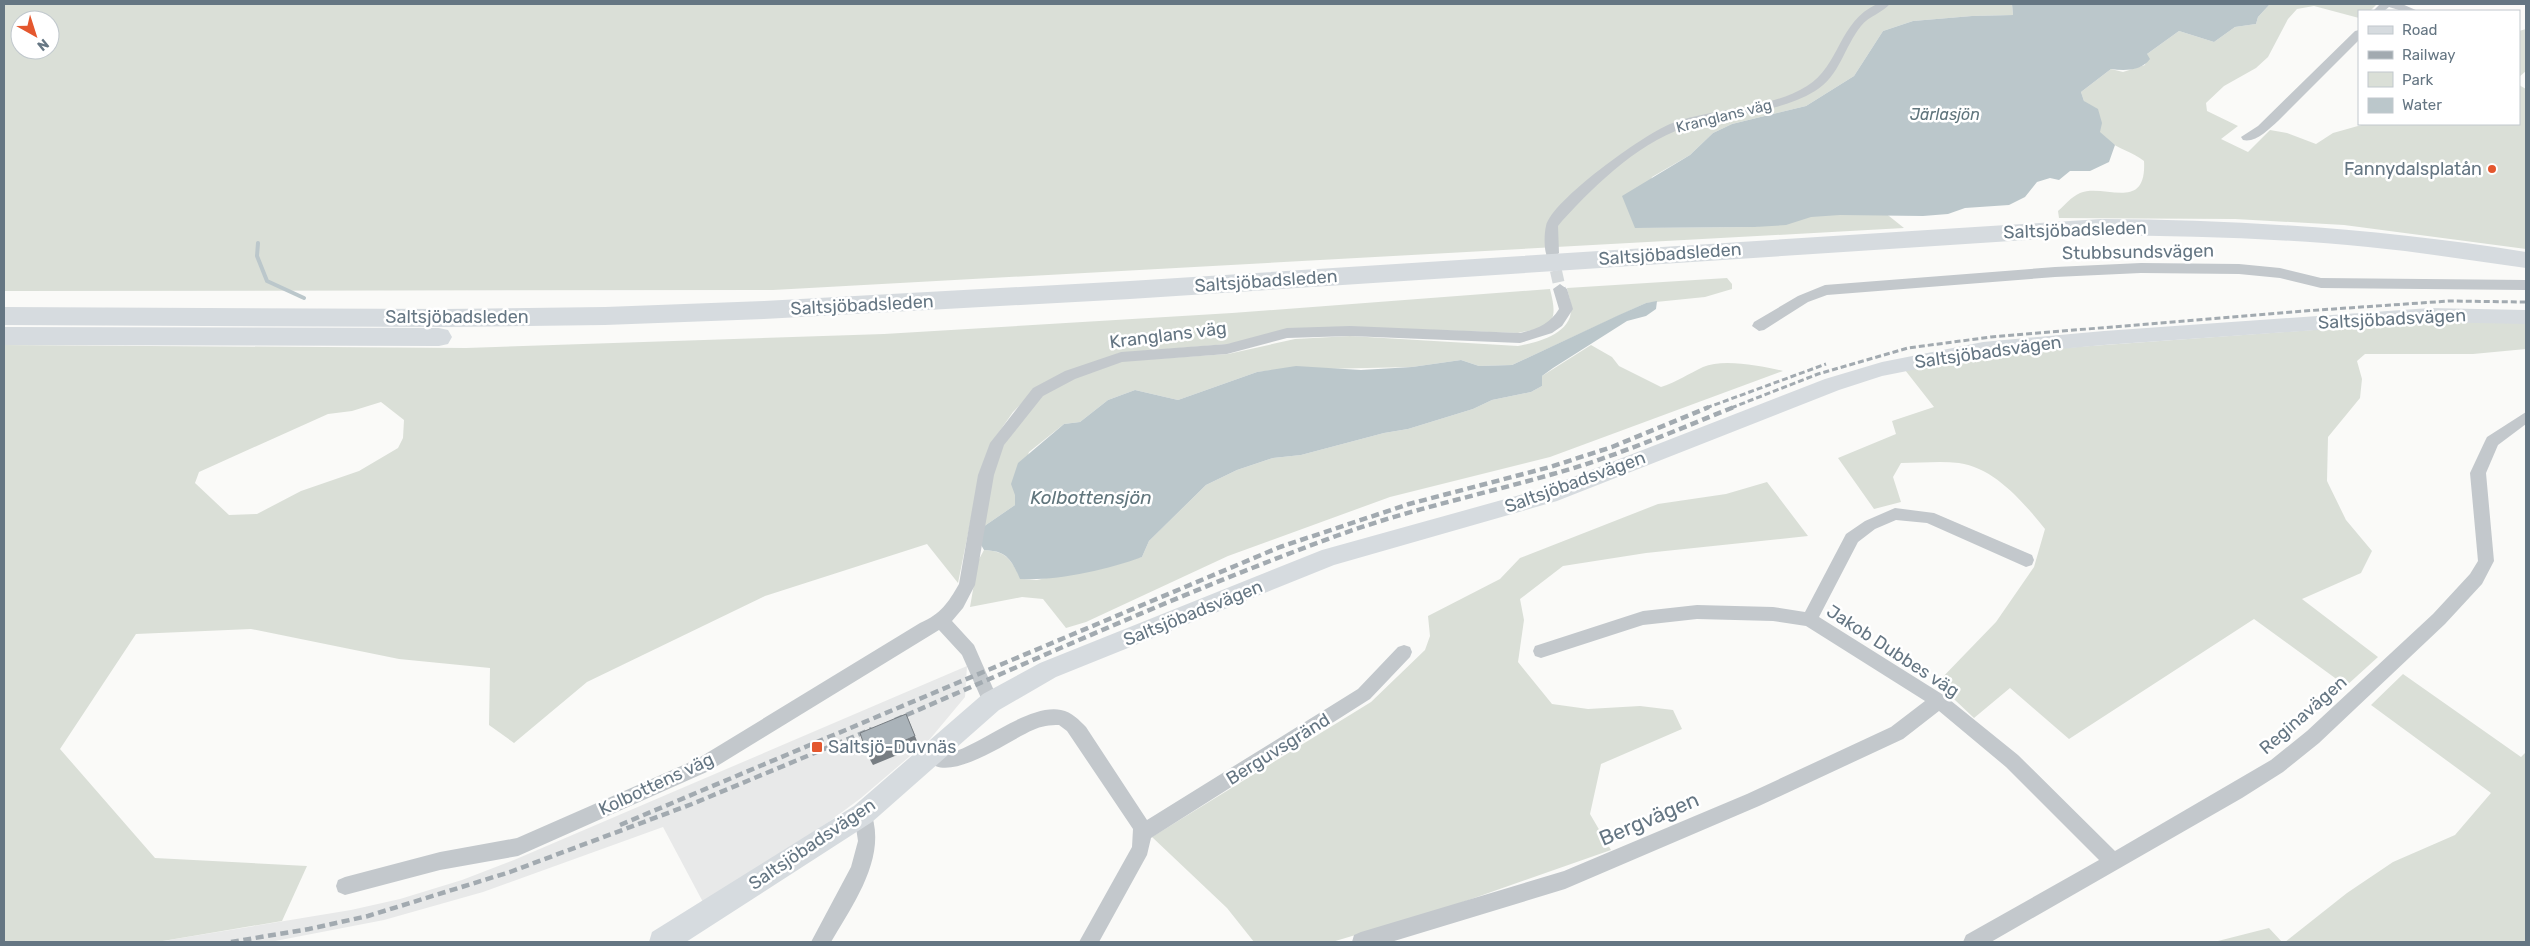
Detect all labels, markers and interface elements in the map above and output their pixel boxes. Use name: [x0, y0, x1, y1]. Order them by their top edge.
north arrow: [10, 10, 60, 60]
legend: [2358, 10, 2520, 125]
text: Road: [2402, 21, 2438, 39]
text: N: [34, 35, 52, 54]
text: Railway: [2402, 46, 2456, 64]
text: Park: [2402, 71, 2433, 89]
street label: Kranglans väg: [1674, 95, 1774, 137]
text: Water: [2402, 96, 2442, 114]
water label: Järlasjön: [1910, 105, 1980, 124]
place label: Fannydalsplatån: [2344, 158, 2482, 180]
marker: Fannydalsplatån: [2486, 163, 2498, 175]
street label: Saltsjöbadsleden: [2003, 217, 2147, 243]
street label: Saltsjöbadsleden: [1598, 238, 1742, 270]
street label: Stubbsundsvägen: [2062, 240, 2214, 264]
street label: Saltsjöbadsleden: [1194, 265, 1338, 297]
street label: Saltsjöbadsleden: [790, 290, 934, 320]
street label: Saltsjöbadsvägen: [2317, 304, 2467, 334]
street label: Saltsjöbadsleden: [385, 306, 529, 328]
street label: Kranglans väg: [1108, 317, 1228, 353]
street label: Saltsjöbadsvägen: [1913, 331, 2063, 373]
street label: Saltsjöbadsvägen: [1502, 446, 1648, 518]
water label: Kolbottensjön: [1030, 486, 1152, 509]
street label: Saltsjöbadsvägen: [1120, 575, 1266, 651]
street label: Jakob Dubbes väg: [1823, 600, 1963, 702]
street label: Reginavägen: [2255, 671, 2351, 759]
street label: Berguvsgränd: [1222, 708, 1334, 790]
place label: Saltsjö-Duvnäs: [828, 736, 956, 758]
marker: Saltsjö-Duvnäs: [810, 740, 824, 754]
street label: Kolbottens väg: [595, 748, 717, 820]
street label: Bergvägen: [1595, 786, 1702, 851]
street label: Saltsjöbadsvägen: [744, 793, 880, 895]

